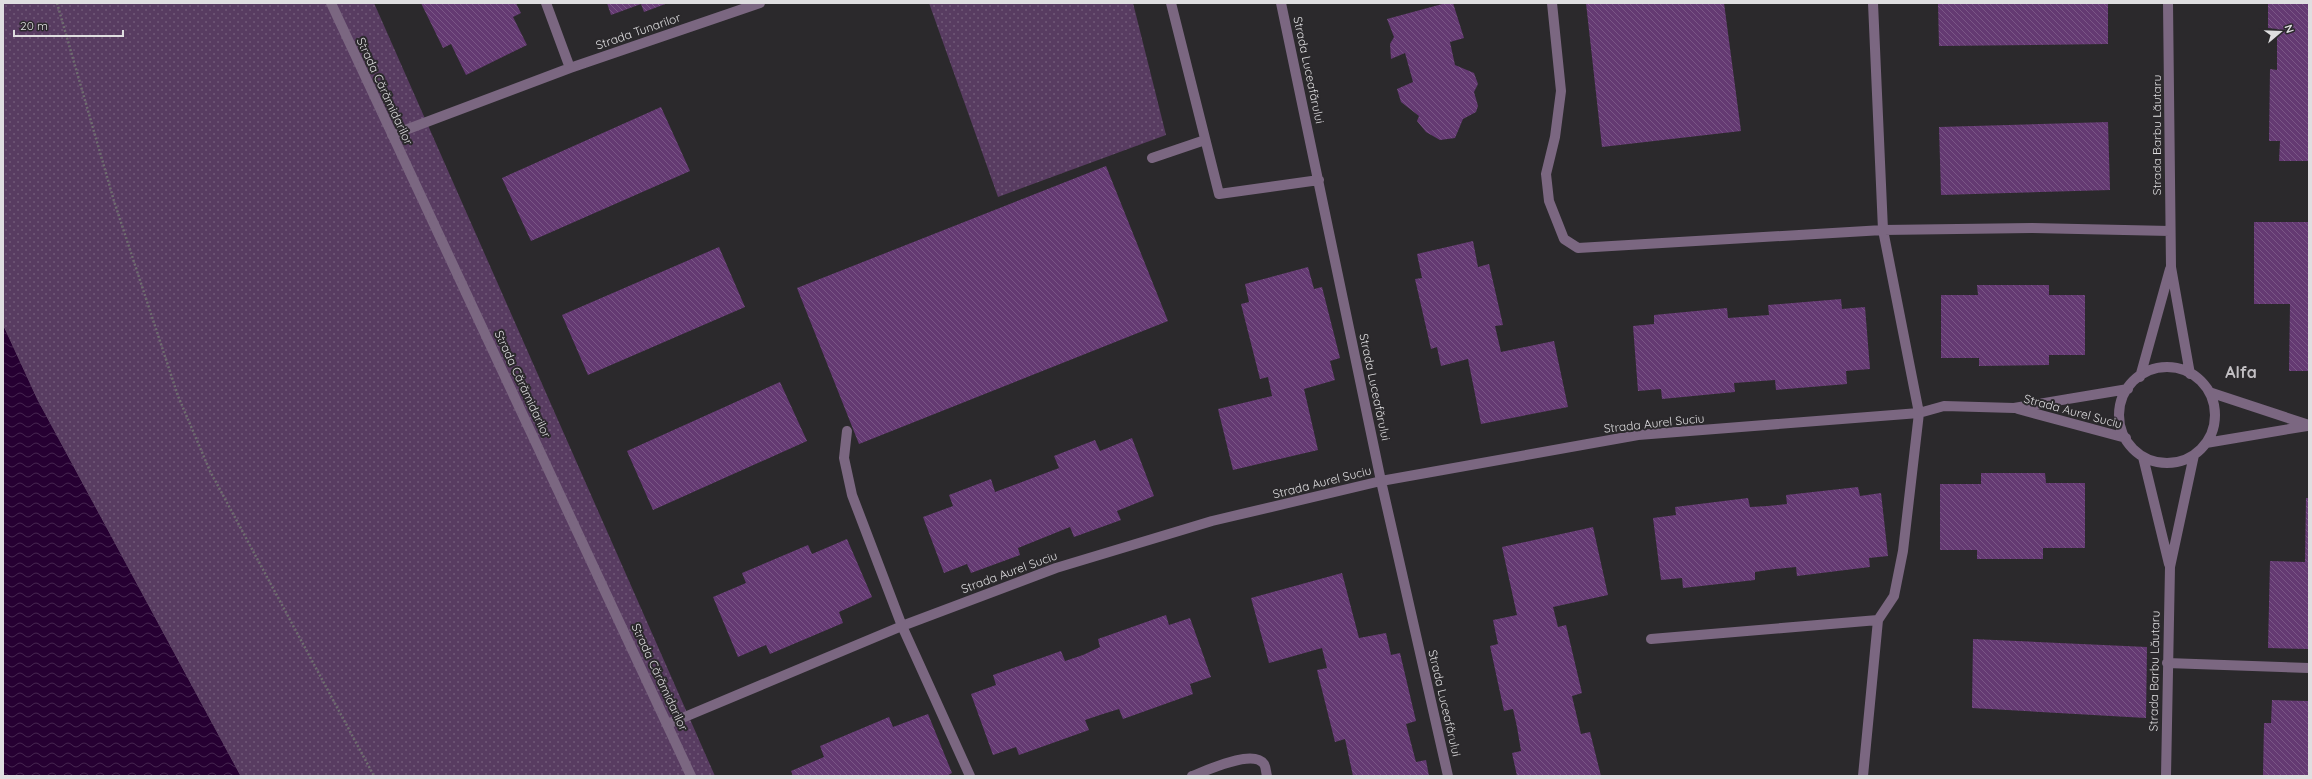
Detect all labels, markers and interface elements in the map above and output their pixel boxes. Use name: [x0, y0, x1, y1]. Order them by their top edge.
street label: Strada Tunarilor: [594, 9, 683, 53]
scale bar: [14, 12, 123, 38]
north arrow: [2260, 12, 2300, 52]
street label: Strada Luceafărului: [1290, 15, 1328, 125]
text: 20 m: [20, 18, 48, 33]
text: N: [2282, 23, 2297, 35]
street label: Strada Cărămidarilor: [353, 35, 417, 148]
street label: Strada Barbu Lăutaru: [2149, 75, 2164, 195]
street label: Strada Cărămidarilor: [491, 328, 555, 441]
street label: Strada Luceafărului: [1356, 332, 1394, 442]
district label: Alfa: [2225, 362, 2257, 382]
street label: Strada Aurel Suciu: [2022, 391, 2124, 431]
street label: Strada Aurel Suciu: [1603, 410, 1705, 436]
street label: Strada Aurel Suciu: [1271, 462, 1373, 502]
street label: Strada Aurel Suciu: [959, 548, 1059, 596]
street label: Strada Barbu Lăutaru: [2145, 611, 2163, 731]
street label: Strada Cărămidarilor: [628, 621, 692, 734]
street label: Strada Luceafărului: [1425, 648, 1465, 758]

